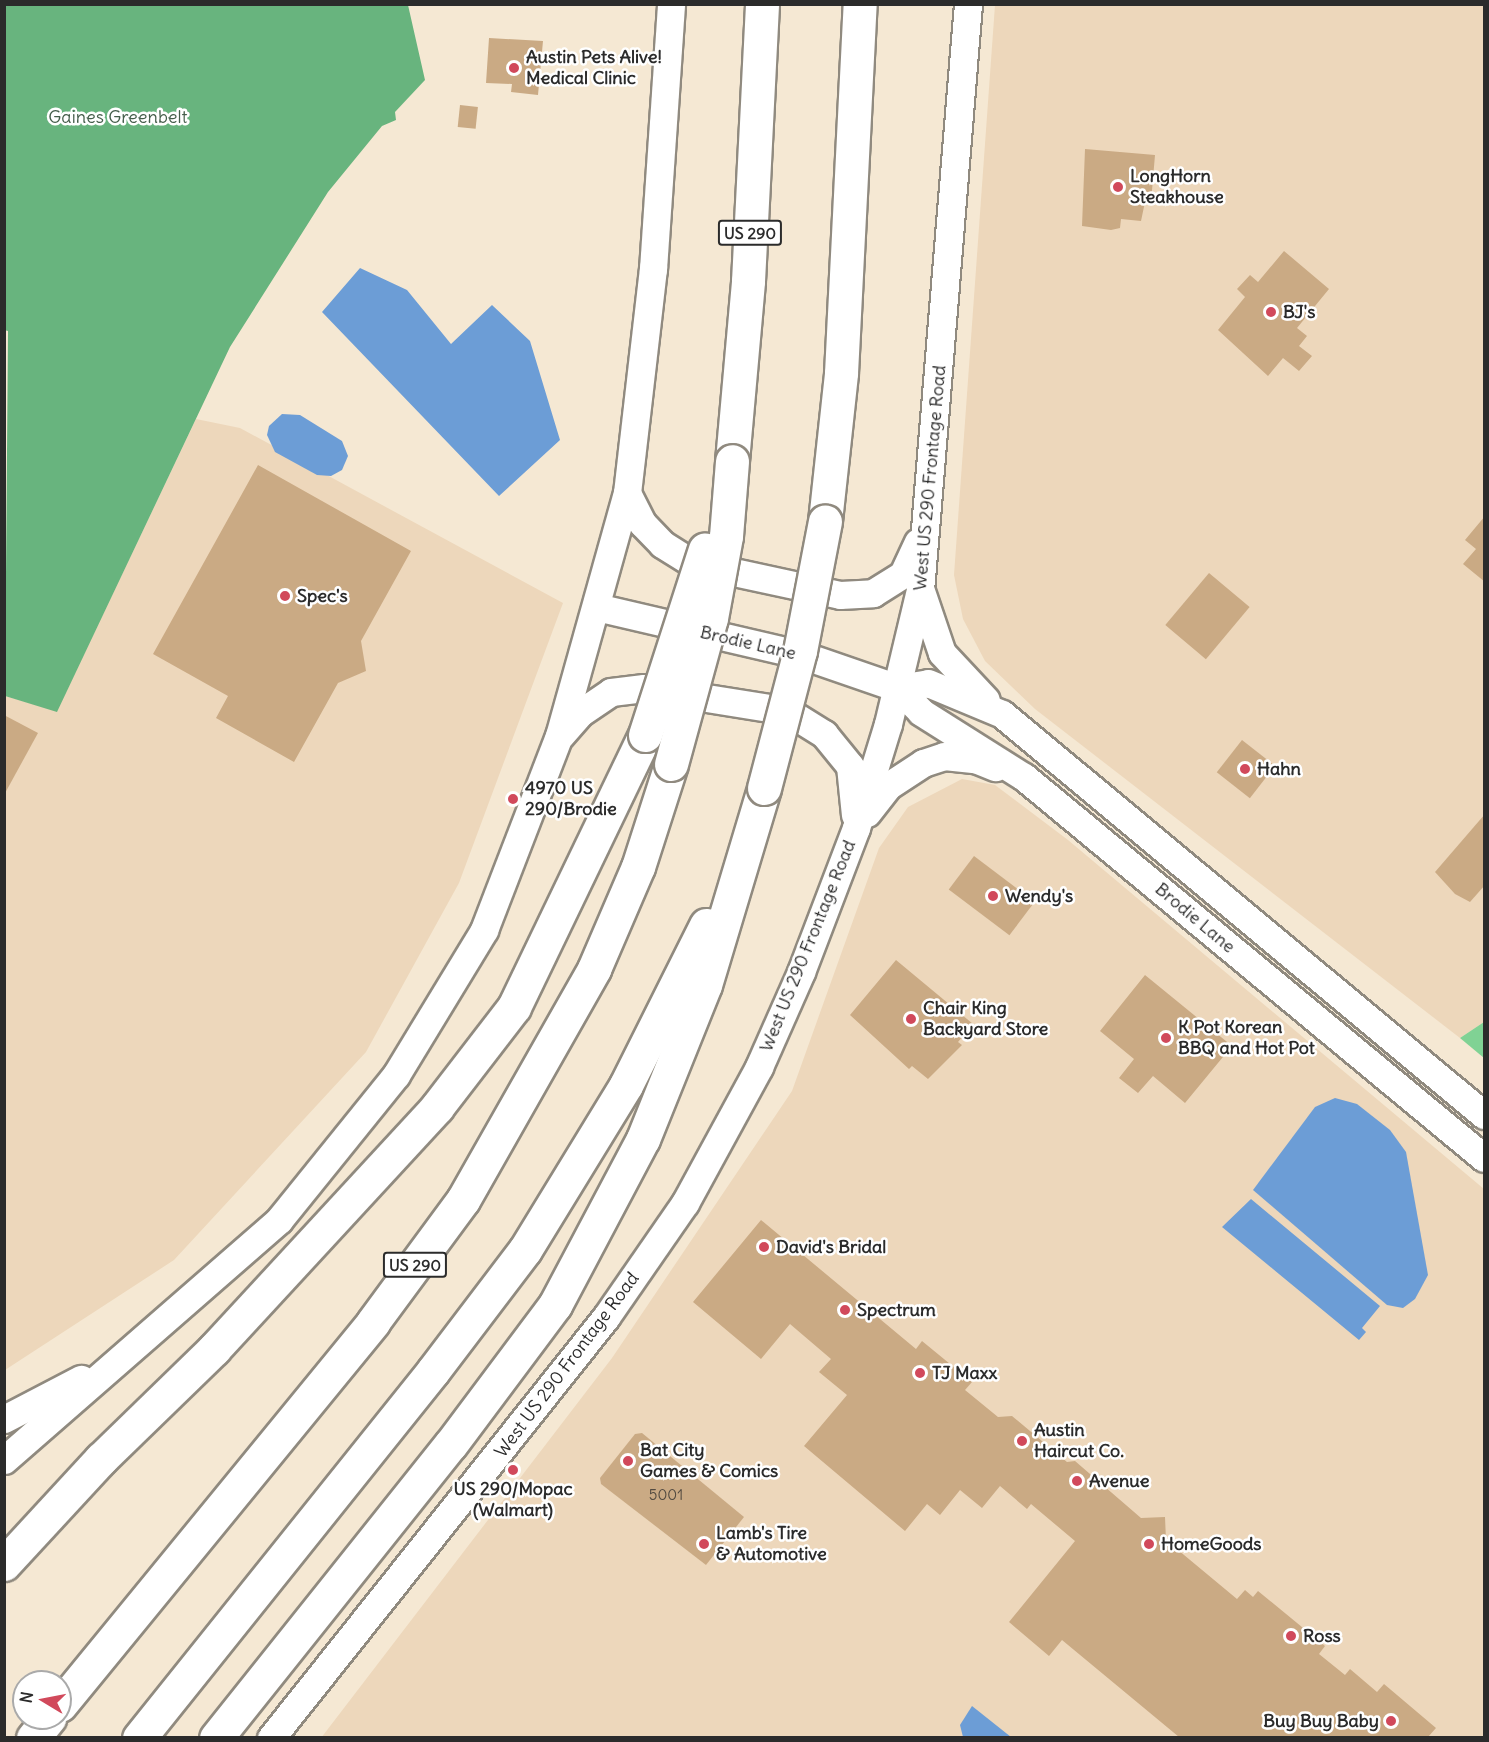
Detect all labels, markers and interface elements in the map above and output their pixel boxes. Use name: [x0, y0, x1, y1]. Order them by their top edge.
place label: Austin Pets Alive! Medical Clinic: [526, 47, 662, 90]
marker: Austin Pets Alive! Medical Clinic: [507, 61, 521, 75]
park label: Gaines Greenbelt: [48, 106, 188, 128]
place label: LongHorn Steakhouse: [1130, 166, 1224, 208]
marker: LongHorn Steakhouse: [1111, 180, 1125, 194]
road number: US 290: [717, 220, 783, 246]
place label: BJ's: [1283, 301, 1315, 323]
marker: BJ's: [1264, 305, 1278, 319]
street label: West US 290 Frontage Road: [909, 364, 951, 592]
place label: Spec's: [297, 585, 348, 607]
marker: Spec's: [278, 589, 292, 603]
street label: Brodie Lane: [698, 621, 798, 665]
place label: Hahn: [1257, 758, 1301, 780]
marker: Hahn: [1238, 762, 1252, 776]
place label: 4970 US 290/Brodie: [525, 778, 617, 820]
marker: 4970 US 290/Brodie: [506, 792, 520, 806]
street label: West US 290 Frontage Road: [756, 837, 860, 1055]
street label: Brodie Lane: [1151, 878, 1239, 958]
place label: Wendy's: [1005, 885, 1073, 907]
marker: Wendy's: [986, 889, 1000, 903]
place label: Chair King Backyard Store: [923, 998, 1048, 1040]
marker: Chair King Backyard Store: [904, 1012, 918, 1026]
place label: K Pot Korean BBQ and Hot Pot: [1178, 1017, 1315, 1060]
marker: K Pot Korean BBQ and Hot Pot: [1159, 1031, 1173, 1045]
place label: David's Bridal: [776, 1236, 886, 1258]
marker: David's Bridal: [757, 1240, 771, 1254]
road number: US 290: [382, 1252, 448, 1278]
street label: West US 290 Frontage Road: [490, 1268, 644, 1462]
place label: Spectrum: [857, 1299, 936, 1321]
marker: Spectrum: [838, 1303, 852, 1317]
place label: TJ Maxx: [932, 1362, 997, 1384]
marker: TJ Maxx: [913, 1366, 927, 1380]
place label: Austin Haircut Co.: [1034, 1420, 1124, 1462]
marker: Austin Haircut Co.: [1015, 1434, 1029, 1448]
place label: Bat City Games & Comics: [640, 1440, 778, 1482]
marker: Bat City Games & Comics: [621, 1454, 635, 1468]
marker: US 290/Mopac (Walmart): [506, 1463, 520, 1477]
place label: Avenue: [1089, 1470, 1149, 1492]
marker: Avenue: [1070, 1474, 1084, 1488]
place label: US 290/Mopac (Walmart): [453, 1479, 573, 1522]
house number: 5001: [649, 1486, 683, 1504]
place label: Lamb's Tire & Automotive: [716, 1523, 827, 1565]
place label: HomeGoods: [1161, 1533, 1262, 1555]
marker: Lamb's Tire & Automotive: [697, 1537, 711, 1551]
marker: HomeGoods: [1142, 1537, 1156, 1551]
place label: Ross: [1303, 1625, 1341, 1647]
marker: Ross: [1284, 1629, 1298, 1643]
north arrow: [12, 1670, 72, 1730]
text: N: [15, 1690, 37, 1704]
place label: Buy Buy Baby: [1263, 1710, 1379, 1732]
marker: Buy Buy Baby: [1384, 1714, 1398, 1728]

